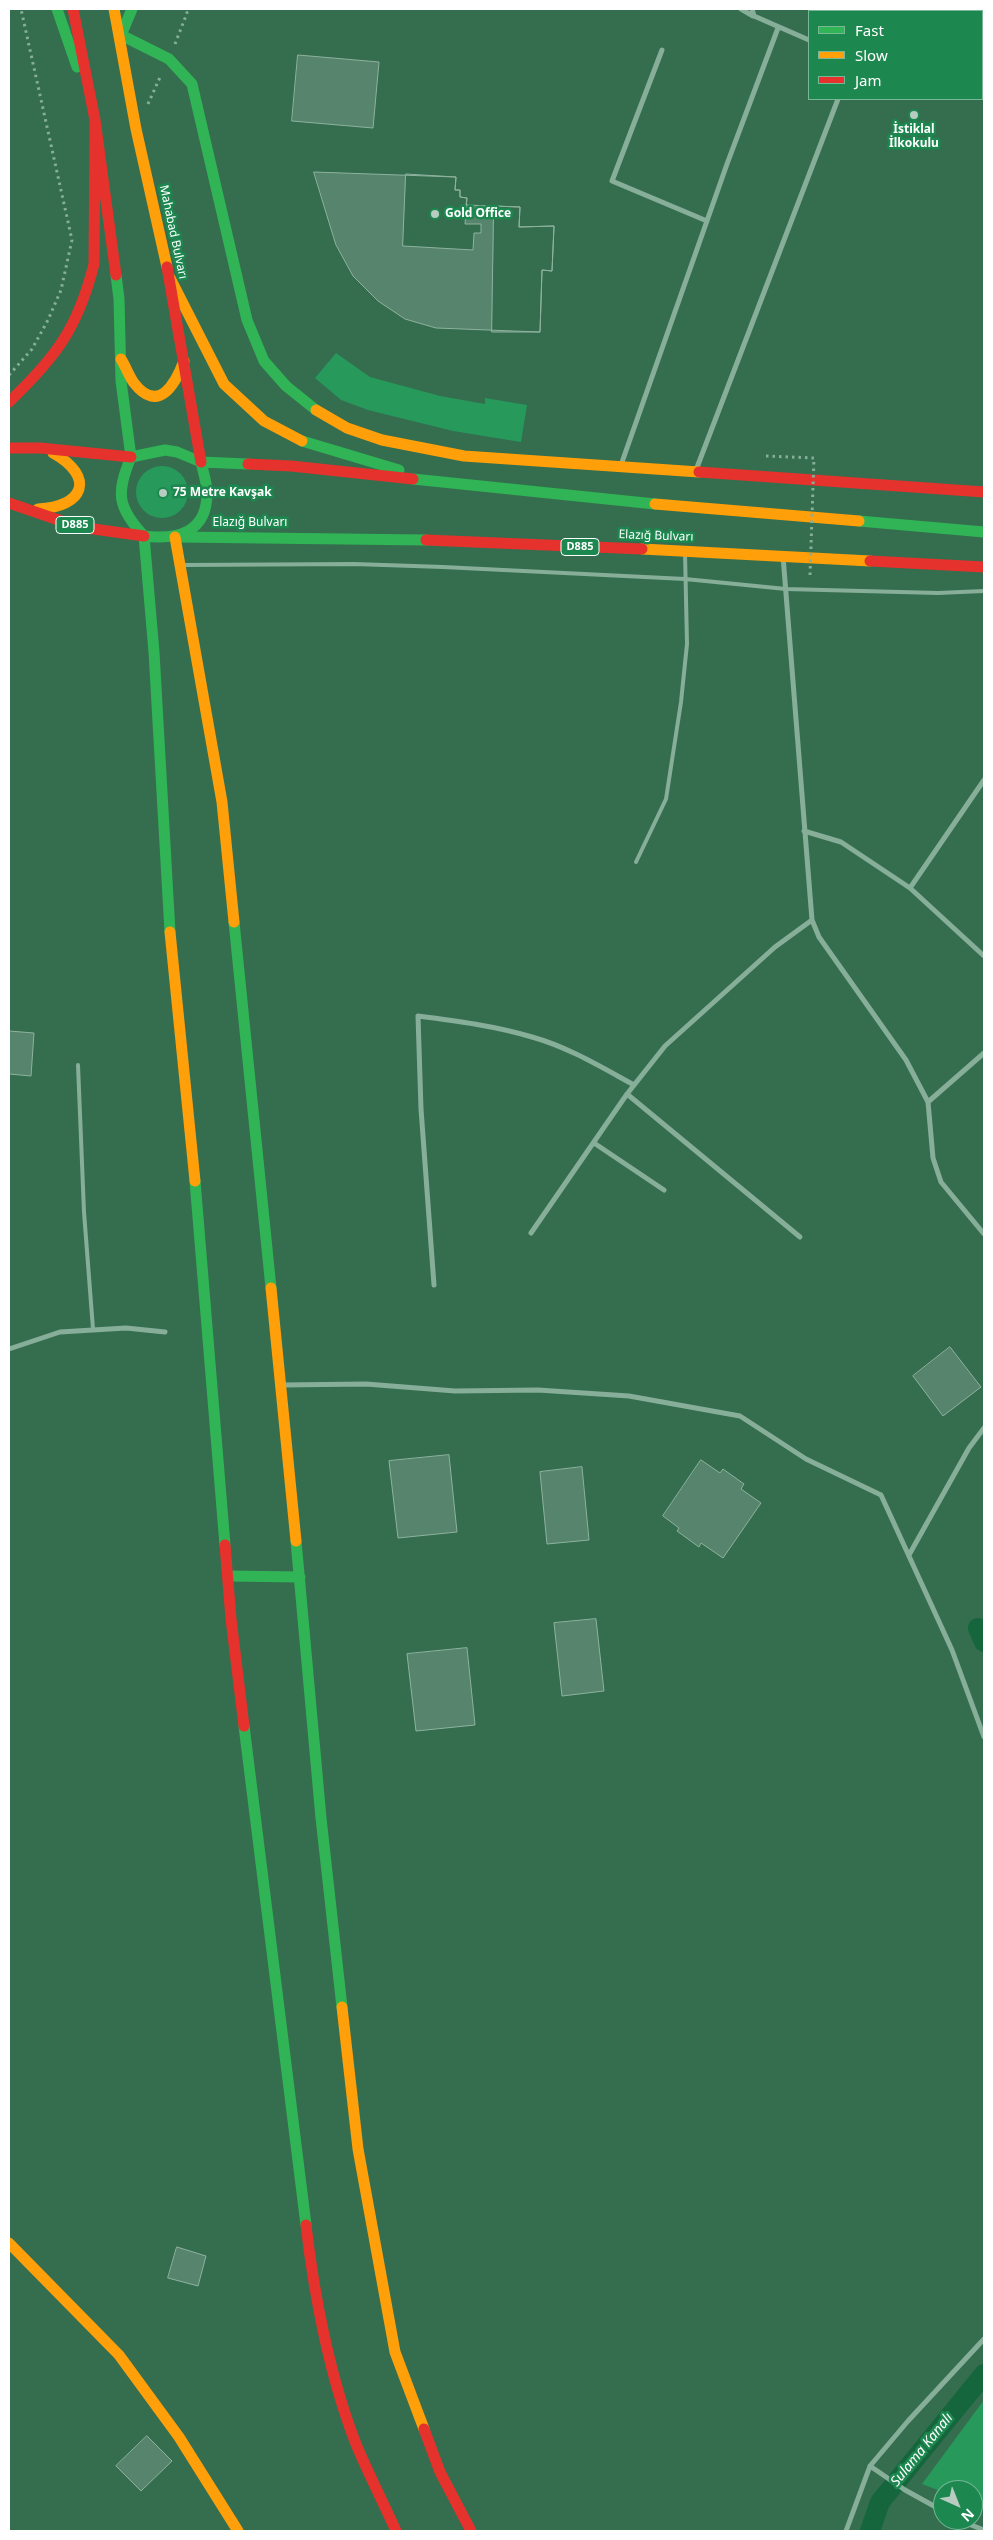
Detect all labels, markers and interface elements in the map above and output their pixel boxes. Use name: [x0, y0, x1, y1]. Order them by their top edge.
legend: [808, 10, 983, 100]
text: Fast: [855, 20, 884, 40]
text: Slow: [855, 45, 888, 65]
text: Jam: [855, 70, 882, 90]
marker: İstiklal İlkokulu: [908, 109, 920, 121]
place label: İstiklal İlkokulu: [889, 123, 939, 151]
street label: Mahabad Bulvarı: [156, 184, 190, 280]
place label: Gold Office: [445, 207, 511, 221]
marker: Gold Office: [429, 208, 441, 220]
place label: 75 Metre Kavşak: [173, 486, 272, 500]
marker: 75 Metre Kavşak: [157, 487, 169, 499]
road number: D885: [56, 516, 94, 534]
street label: Elazığ Bulvarı: [213, 516, 287, 530]
street label: Elazığ Bulvarı: [618, 527, 694, 545]
road number: D885: [561, 538, 599, 556]
water label: Sulama Kanalı: [887, 2410, 957, 2490]
north arrow: [933, 2480, 983, 2530]
text: N: [957, 2505, 979, 2526]

